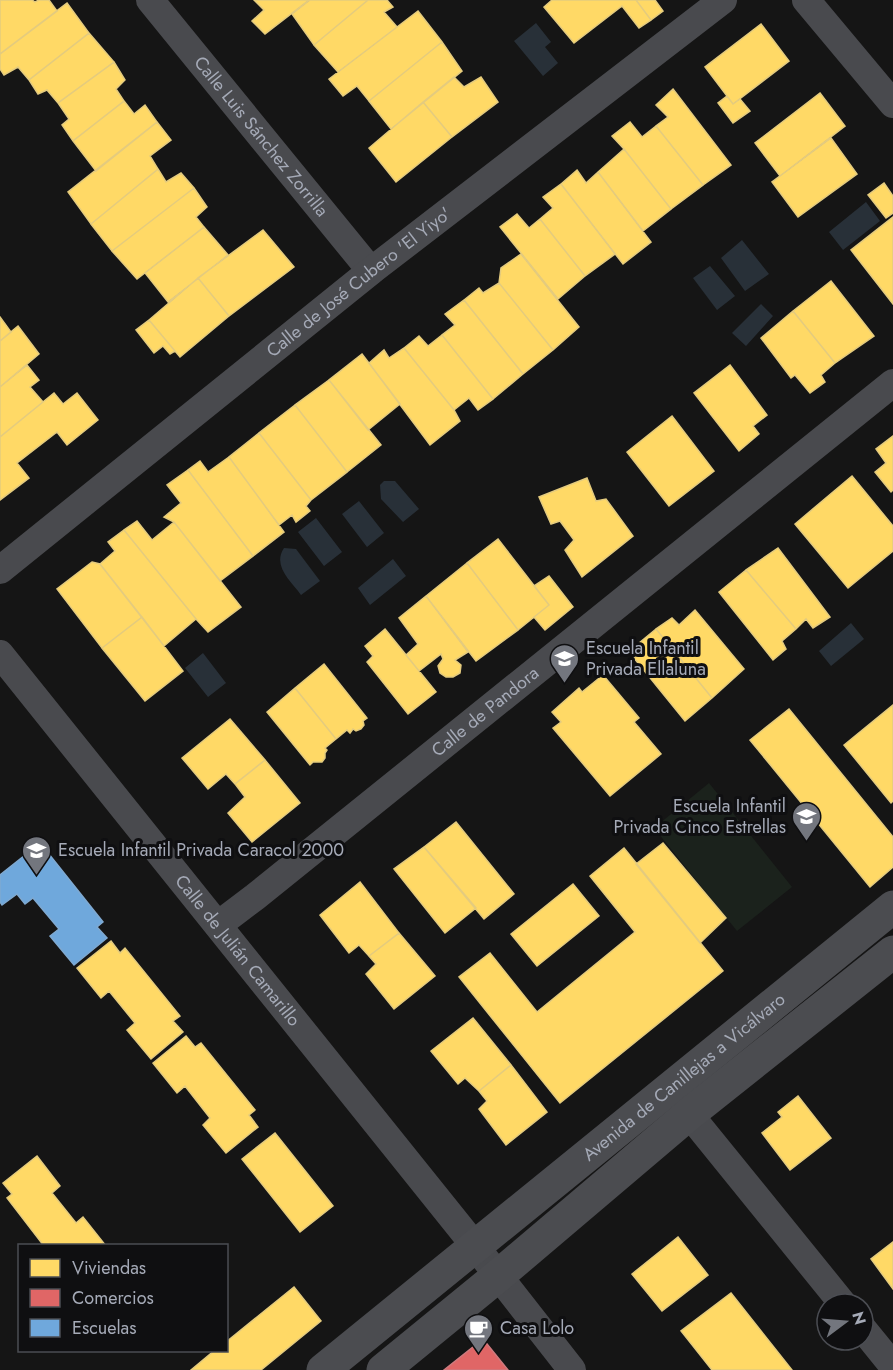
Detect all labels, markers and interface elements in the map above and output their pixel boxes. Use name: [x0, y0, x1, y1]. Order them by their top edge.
street label: Calle Luis Sánchez Zorrilla: [188, 50, 335, 222]
street label: Calle de José Cubero 'El Yiyo': [261, 201, 457, 363]
place label: Escuela Infantil Privada Ellaluna: [586, 635, 706, 682]
school or university icon: Escuela Infantil Privada Ellaluna: [549, 642, 581, 684]
street label: Calle de Pandora: [426, 660, 544, 763]
place label: Escuela Infantil Privada Cinco Estrellas: [614, 793, 786, 840]
school or university icon: Escuela Infantil Privada Cinco Estrellas: [791, 800, 823, 842]
school or university icon: Escuela Infantil Privada Caracol 2000: [21, 834, 53, 876]
place label: Escuela Infantil Privada Caracol 2000: [58, 837, 344, 863]
street label: Calle de Julián Camarillo: [169, 869, 307, 1032]
street label: Avenida de Canillejas a Vicálvaro: [577, 986, 791, 1167]
legend: [18, 1244, 228, 1352]
text: Viviendas: [72, 1255, 146, 1281]
text: Comercios: [72, 1285, 154, 1311]
north arrow: [815, 1292, 875, 1352]
text: N: [846, 1309, 872, 1327]
cafe icon: Casa Lolo: [463, 1312, 495, 1354]
text: Escuelas: [72, 1315, 137, 1341]
place label: Casa Lolo: [500, 1315, 574, 1341]

